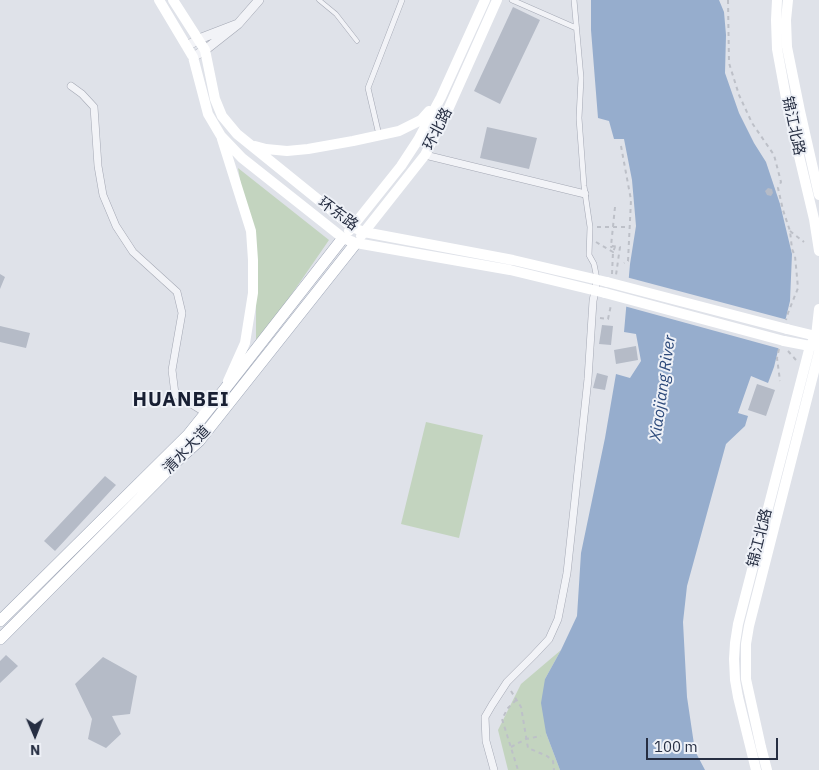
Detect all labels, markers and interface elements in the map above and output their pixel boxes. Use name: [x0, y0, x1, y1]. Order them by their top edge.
street label: 锦江北路: [778, 95, 808, 157]
street label: 环北路: [420, 105, 456, 153]
street label: 环东路: [315, 193, 361, 235]
water label: Xiaojiang River: [646, 334, 680, 442]
district label: HUANBEI: [132, 388, 230, 412]
street label: 清水大道: [160, 422, 214, 478]
street label: 锦江北路: [744, 507, 776, 569]
north arrow: [10, 710, 60, 760]
scale bar: [649, 728, 782, 760]
text: 100 m: [654, 737, 698, 756]
text: N: [30, 741, 40, 759]

